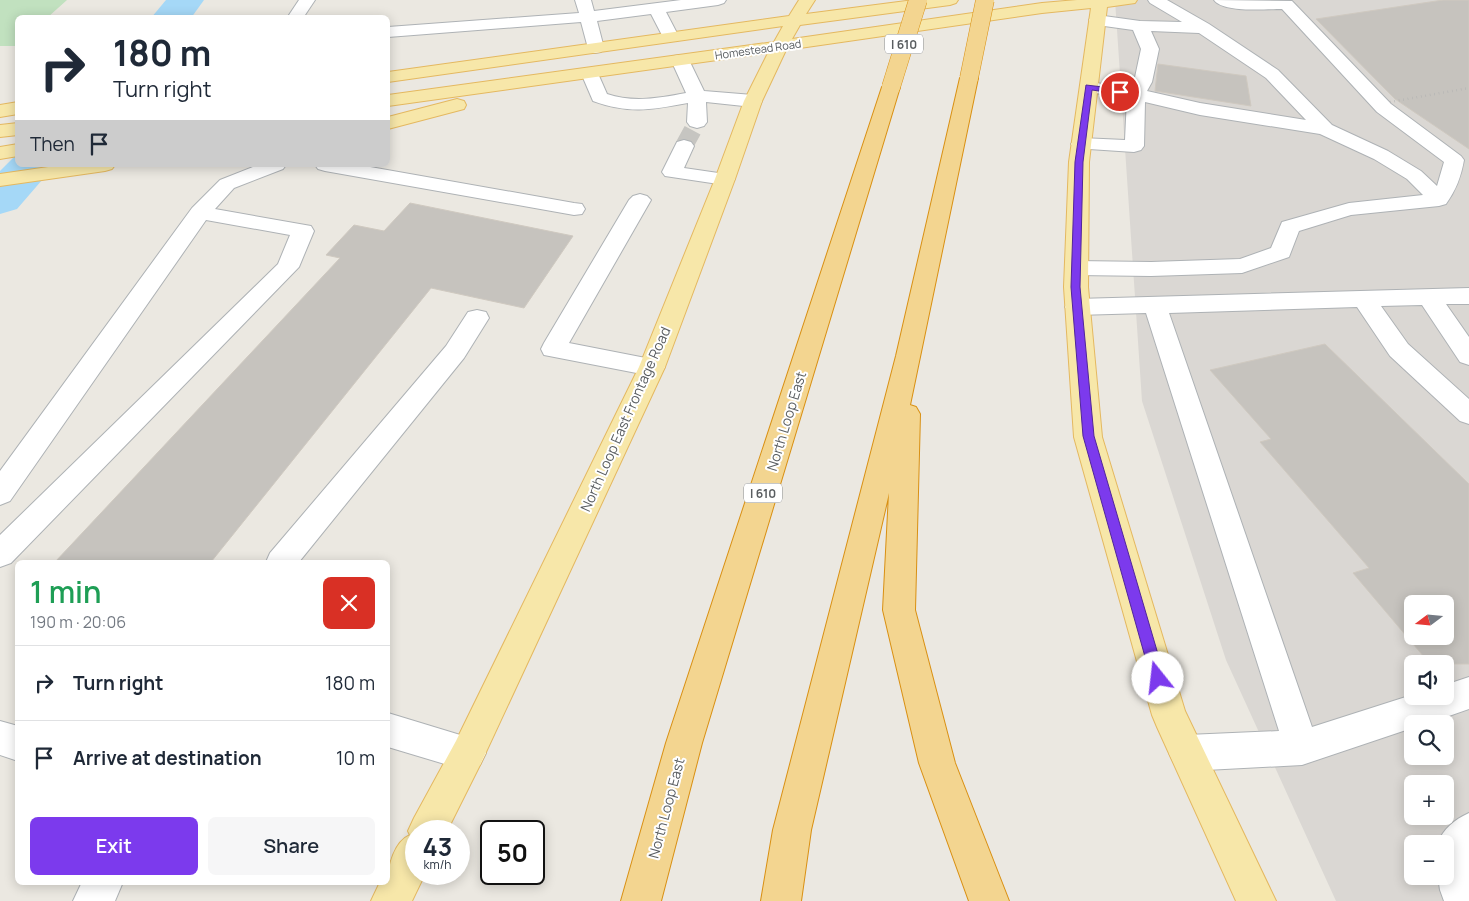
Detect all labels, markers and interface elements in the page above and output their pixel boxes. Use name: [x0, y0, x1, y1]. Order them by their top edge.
text: 180 m: [113, 29, 211, 77]
road number: I 610: [885, 34, 923, 54]
icon: right: [30, 35, 95, 100]
street label: Homestead Road: [714, 36, 802, 62]
pin: [1099, 71, 1141, 113]
text: Turn right: [113, 74, 211, 104]
icon: arrive: [1106, 78, 1134, 106]
icon: arrive: [85, 130, 113, 158]
text: Then: [30, 131, 75, 157]
street label: North Loop East Frontage Road: [576, 324, 674, 514]
street label: North Loop East: [762, 369, 810, 473]
road number: I 610: [744, 483, 782, 502]
text: 1 min: [30, 571, 102, 612]
button: close: [323, 577, 375, 629]
north arrow: [1404, 595, 1454, 645]
map controls: [1404, 595, 1454, 885]
text: 190 m · 20:06: [30, 611, 126, 633]
position arrow: [1131, 651, 1183, 703]
button: sound: [1404, 655, 1454, 705]
icon: right: [30, 669, 58, 697]
text: Turn right: [73, 670, 163, 696]
text: 180 m: [325, 670, 375, 696]
button: search: [1404, 715, 1454, 765]
icon: arrive: [30, 744, 58, 772]
text: Arrive at destination: [73, 745, 262, 771]
text: 10 m: [336, 745, 375, 771]
street label: North Loop East: [643, 755, 689, 860]
button: +: [1404, 775, 1454, 825]
button: Exit: [30, 817, 198, 875]
button: Share: [208, 817, 375, 875]
speed limit sign: 50: [480, 820, 545, 885]
text: 43: [423, 829, 452, 864]
button: −: [1404, 835, 1454, 885]
text: km/h: [424, 856, 451, 873]

